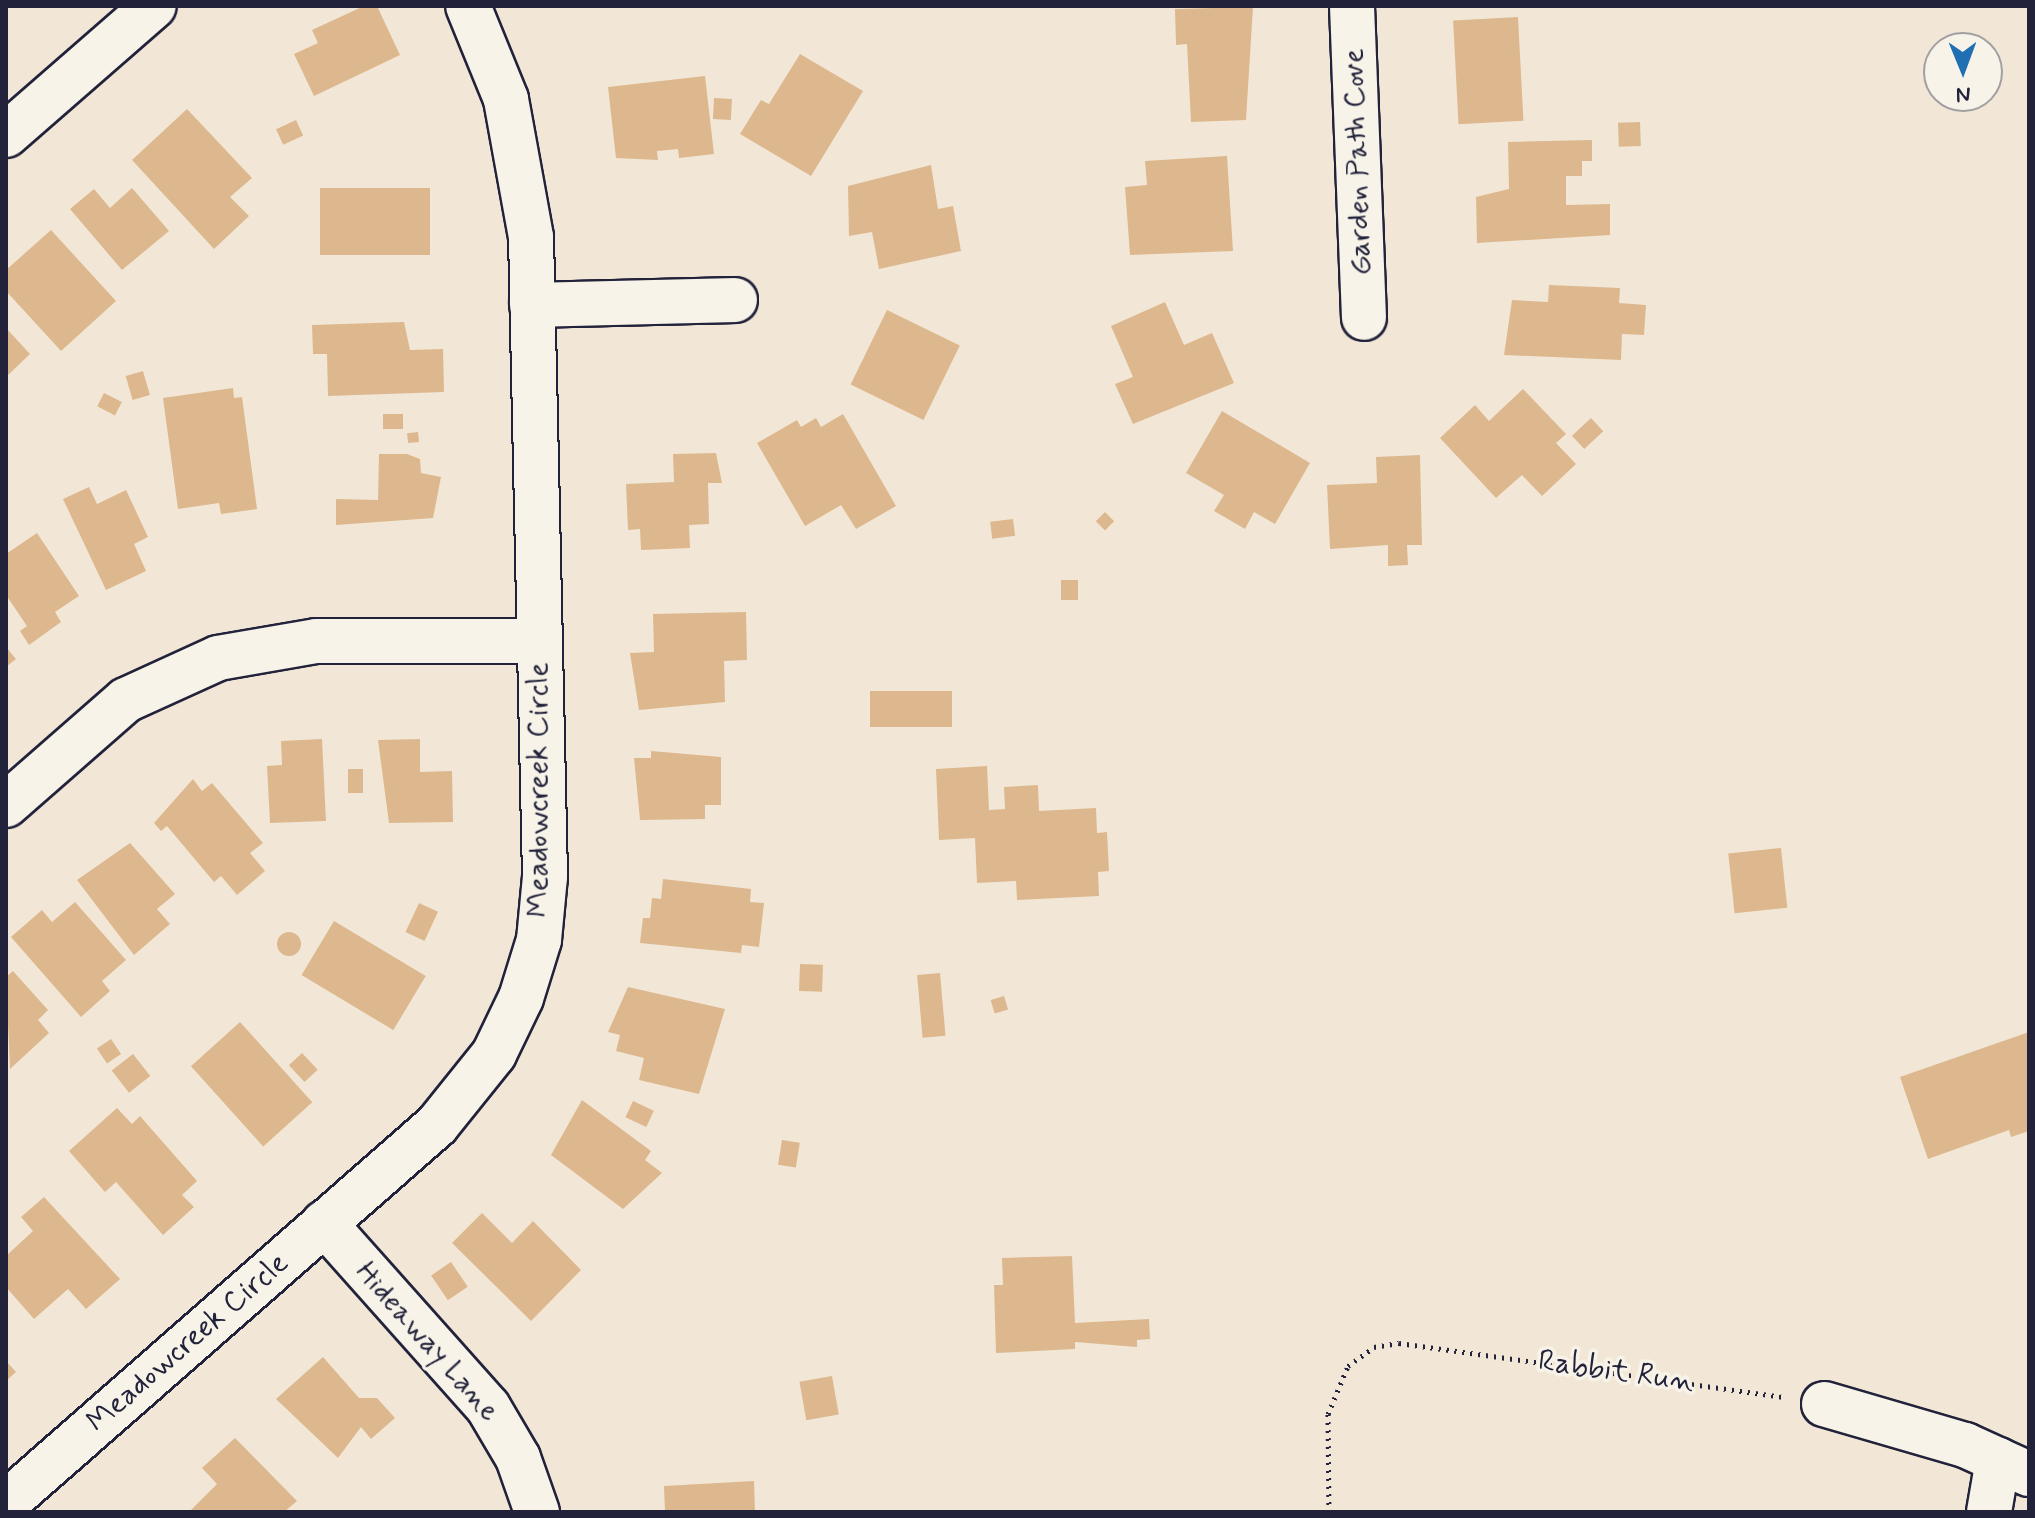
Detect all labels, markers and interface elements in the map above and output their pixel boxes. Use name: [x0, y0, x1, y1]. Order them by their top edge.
north arrow: [1923, 32, 2003, 112]
street label: Garden Path Cove: [1336, 50, 1380, 274]
text: N: [1956, 80, 1971, 108]
street label: Meadowcreek Circle: [521, 663, 557, 917]
street label: Meadowcreek Circle: [80, 1246, 296, 1440]
street label: Hideaway Lane: [349, 1256, 505, 1428]
street label: Rabbit Run: [1540, 1344, 1692, 1400]

